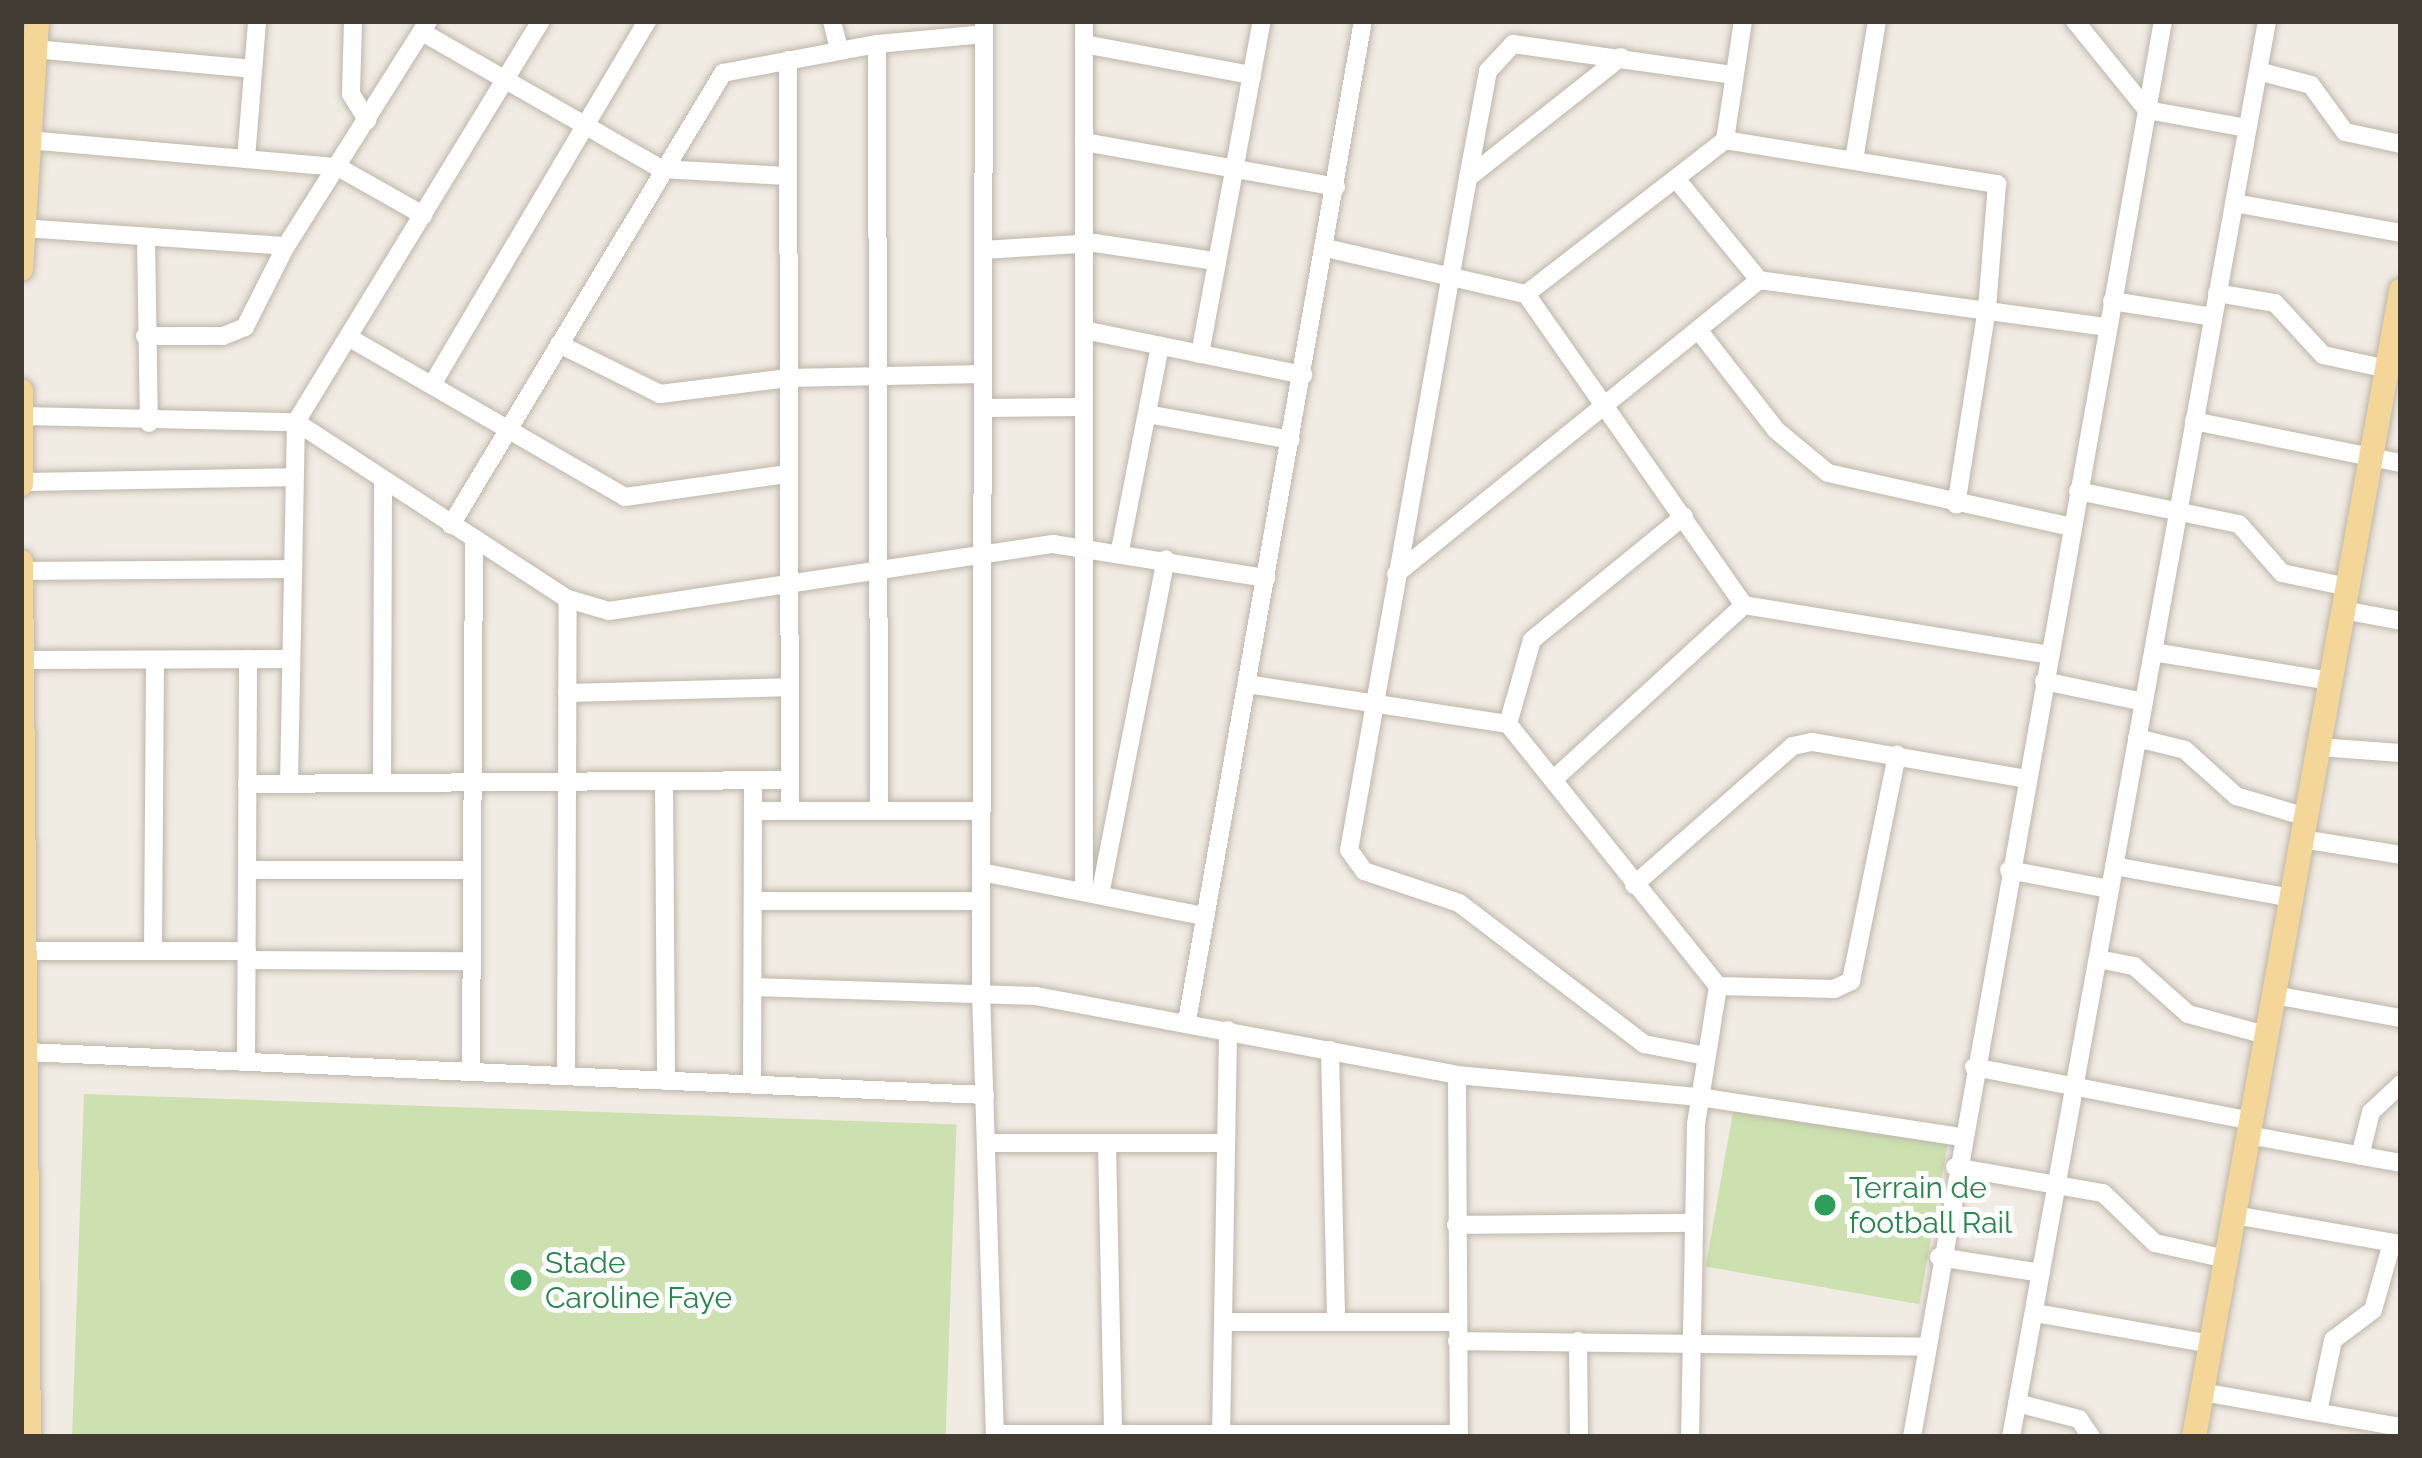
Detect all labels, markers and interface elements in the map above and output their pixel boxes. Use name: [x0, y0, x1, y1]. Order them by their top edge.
place label: Terrain de football Rail: [1849, 1170, 2013, 1240]
marker: Terrain de football Rail: [1812, 1192, 1838, 1218]
place label: Stade Caroline Faye: [545, 1245, 732, 1316]
marker: Stade Caroline Faye: [508, 1267, 534, 1293]

